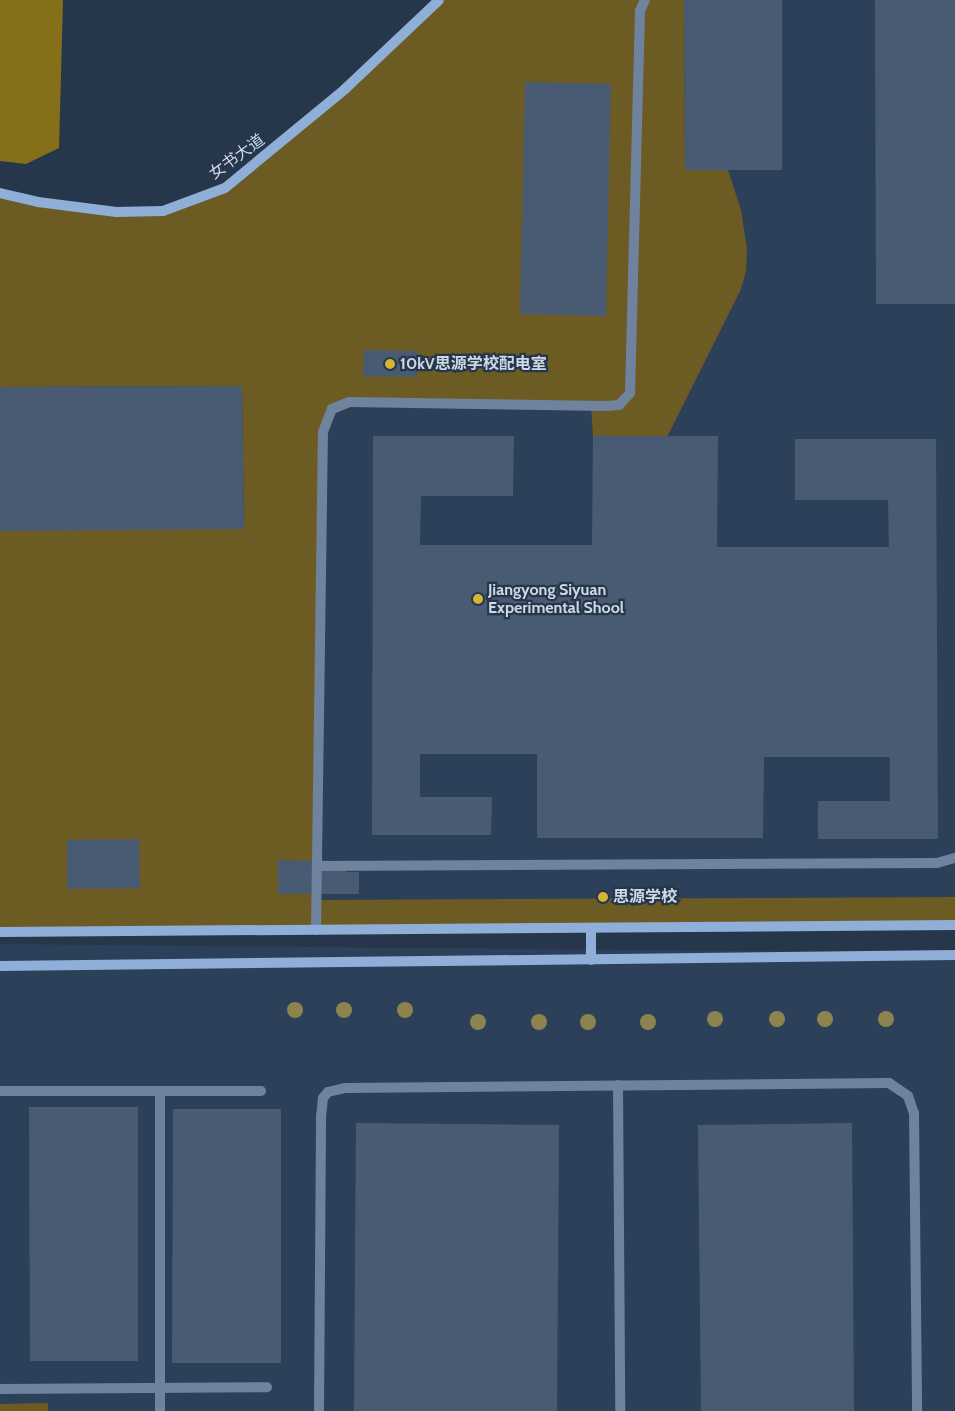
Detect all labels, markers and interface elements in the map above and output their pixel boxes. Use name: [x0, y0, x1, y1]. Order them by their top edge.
street label: 女书大道: [205, 130, 269, 184]
place label: 10kV思源学校配电室: [400, 354, 547, 374]
marker: 10kV思源学校配电室: [384, 358, 396, 370]
place label: Jiangyong Siyuan Experimental Shool: [488, 580, 624, 618]
marker: Jiangyong Siyuan Experimental Shool: [472, 593, 484, 605]
place label: 思源学校: [613, 887, 677, 907]
marker: 思源学校: [597, 891, 609, 903]

